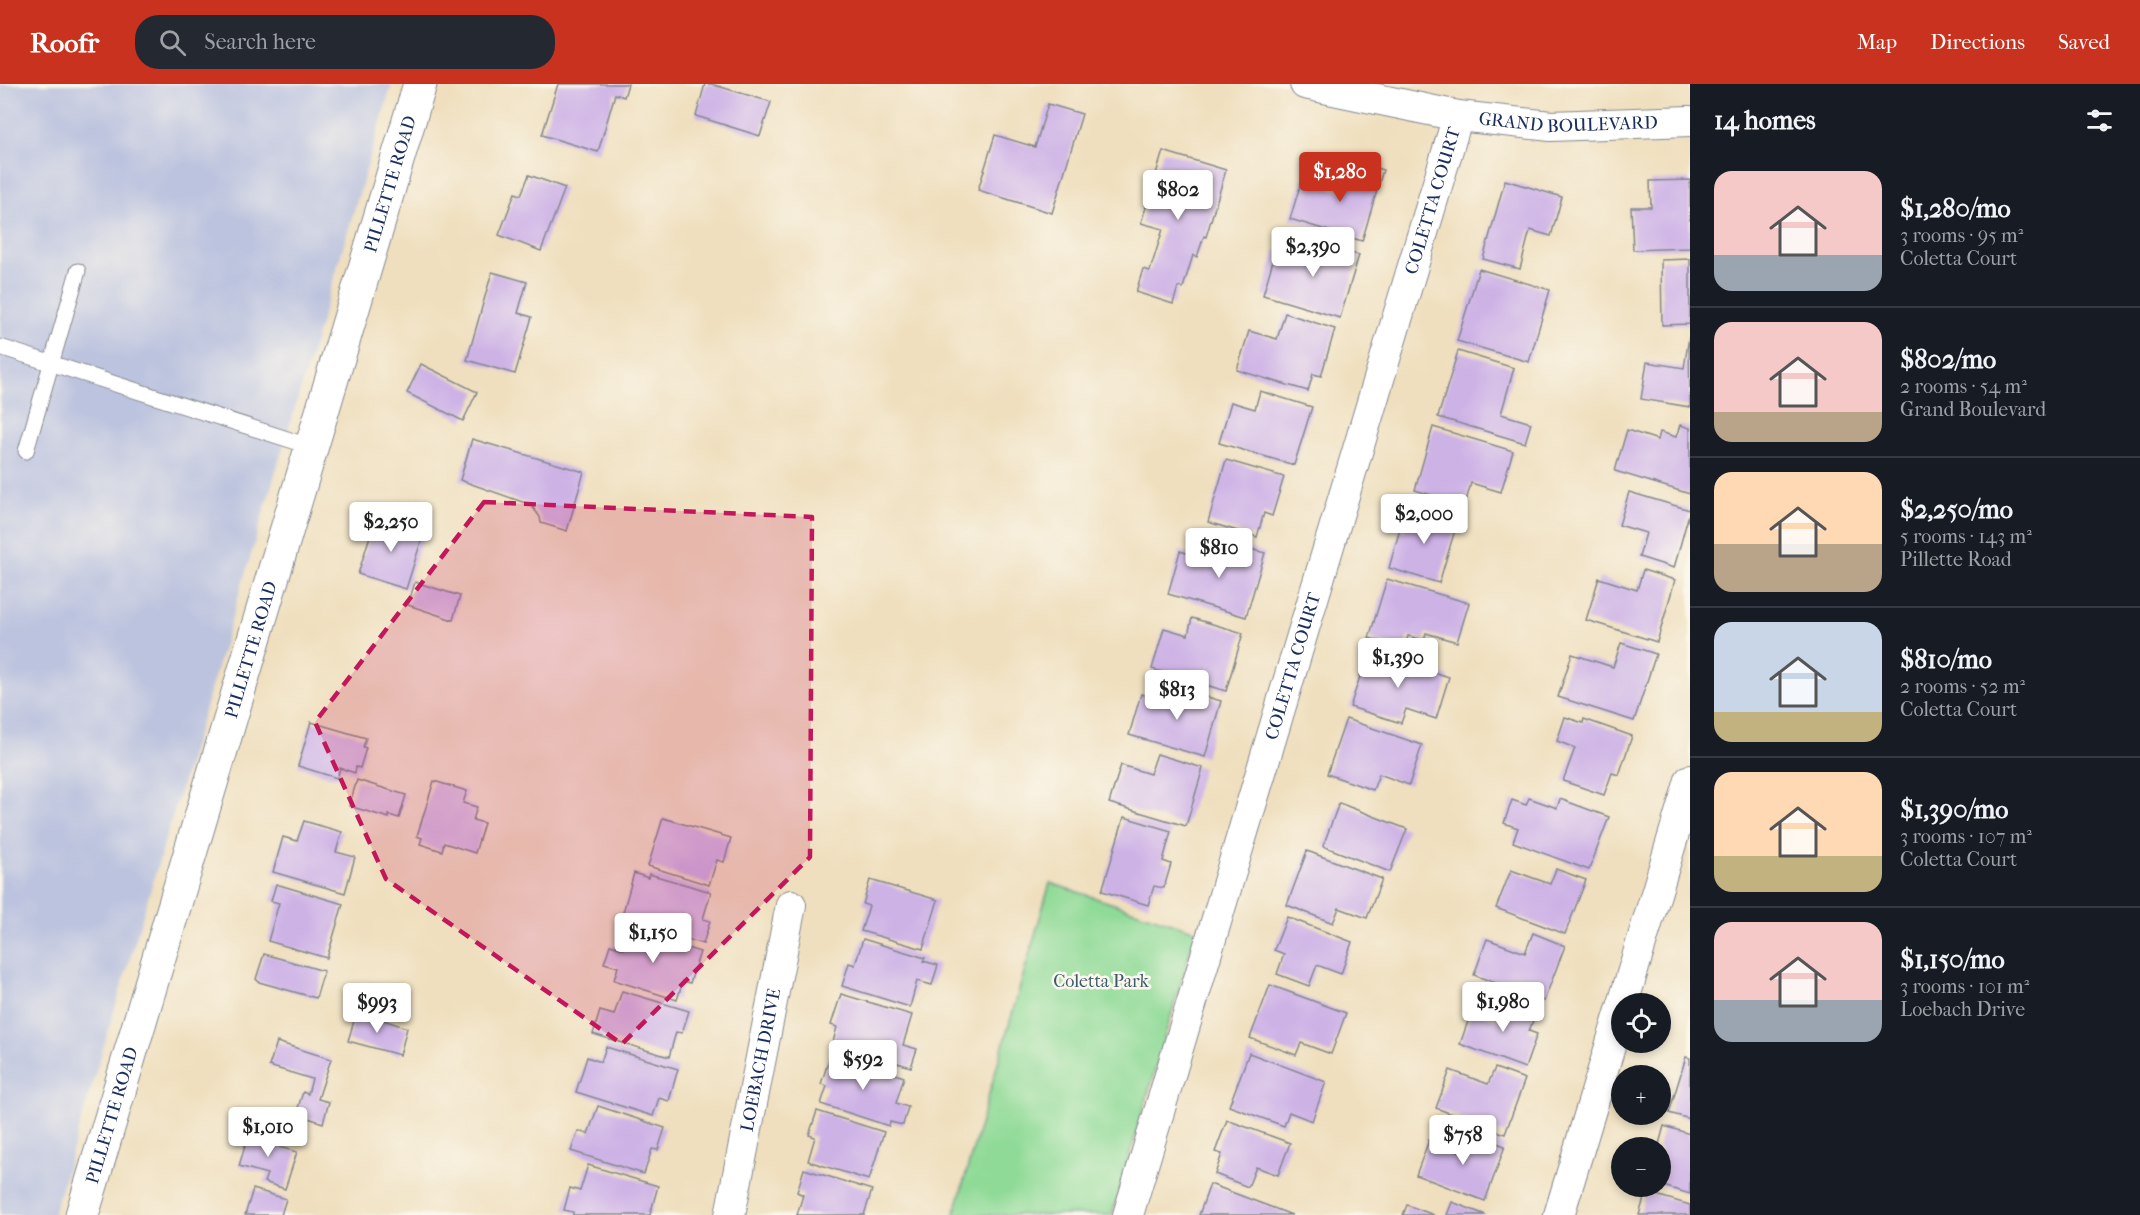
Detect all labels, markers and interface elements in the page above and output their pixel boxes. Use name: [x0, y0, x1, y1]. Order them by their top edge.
search box: [135, 15, 555, 69]
text: Roofr: [30, 26, 99, 59]
icon: search: [156, 26, 189, 59]
text: Search here: [204, 29, 316, 55]
text: Map: [1857, 30, 1897, 54]
text: Directions: [1930, 30, 2025, 54]
text: Saved: [2058, 30, 2110, 54]
icon: filters: [2083, 104, 2116, 137]
text: 14 homes: [1714, 105, 1816, 136]
street label: GRAND BOULEVARD: [1478, 108, 1658, 137]
street label: PILLETTE ROAD: [360, 113, 420, 255]
street label: COLETTA COURT: [1401, 124, 1465, 277]
pin: $1,280: [1291, 152, 1389, 203]
text: $1,280: [1313, 160, 1367, 183]
pin: $802: [1142, 170, 1214, 221]
text: $802: [1157, 178, 1199, 201]
text: $1,280/mo: [1900, 193, 2011, 224]
icon: home: [1762, 195, 1834, 267]
text: 3 rooms · 95 m²: [1900, 224, 2023, 247]
pin: $2,390: [1264, 227, 1362, 278]
text: $2,390: [1285, 235, 1341, 258]
text: Coletta Court: [1900, 247, 2017, 270]
text: $802/mo: [1900, 344, 1996, 375]
icon: home: [1762, 346, 1834, 418]
text: 2 rooms · 54 m²: [1900, 375, 2027, 398]
text: Grand Boulevard: [1900, 398, 2046, 421]
pin: $2,000: [1375, 494, 1473, 545]
text: $2,250/mo: [1900, 494, 2013, 525]
icon: home: [1762, 496, 1834, 568]
pin: $2,250: [342, 502, 440, 553]
text: $2,000: [1395, 502, 1453, 525]
text: $2,250: [363, 510, 419, 533]
text: 5 rooms · 143 m²: [1900, 525, 2032, 548]
pin: $810: [1183, 528, 1255, 579]
text: $810: [1199, 536, 1239, 559]
text: Pillette Road: [1900, 548, 2012, 571]
street label: PILLETTE ROAD: [221, 579, 281, 721]
street label: COLETTA COURT: [1261, 589, 1325, 742]
pin: $1,390: [1349, 638, 1447, 689]
text: $810/mo: [1900, 644, 1992, 675]
text: $1,390: [1372, 646, 1424, 669]
icon: home: [1762, 646, 1834, 718]
pin: $813: [1141, 670, 1213, 721]
text: 2 rooms · 52 m²: [1900, 675, 2025, 698]
text: $813: [1159, 678, 1195, 701]
text: Coletta Court: [1900, 698, 2017, 721]
text: $1,390/mo: [1900, 794, 2009, 825]
icon: home: [1762, 796, 1834, 868]
text: 3 rooms · 107 m²: [1900, 825, 2032, 848]
text: Coletta Court: [1900, 848, 2017, 871]
pin: $1,150: [604, 913, 702, 964]
text: $1,150: [629, 921, 677, 944]
text: $1,150/mo: [1900, 944, 2005, 975]
icon: home: [1762, 946, 1834, 1018]
park label: Coletta Park: [1053, 971, 1150, 992]
text: 3 rooms · 101 m²: [1900, 975, 2029, 998]
pin: $1,980: [1454, 982, 1552, 1033]
pin: $993: [341, 983, 413, 1034]
street label: LOEBACH DRIVE: [736, 987, 785, 1133]
text: $1,980: [1476, 990, 1530, 1013]
text: $993: [357, 991, 397, 1014]
map controls: [1611, 993, 1671, 1197]
button: locate: [1611, 993, 1671, 1053]
text: Loebach Drive: [1900, 998, 2025, 1021]
pin: $592: [827, 1040, 899, 1091]
street label: PILLETTE ROAD: [81, 1044, 142, 1186]
text: $592: [843, 1048, 883, 1071]
button: +: [1611, 1065, 1671, 1125]
pin: $1,010: [219, 1107, 317, 1158]
text: $1,010: [242, 1115, 294, 1138]
pin: $758: [1427, 1115, 1499, 1166]
text: $758: [1443, 1123, 1483, 1146]
button: −: [1611, 1137, 1671, 1197]

